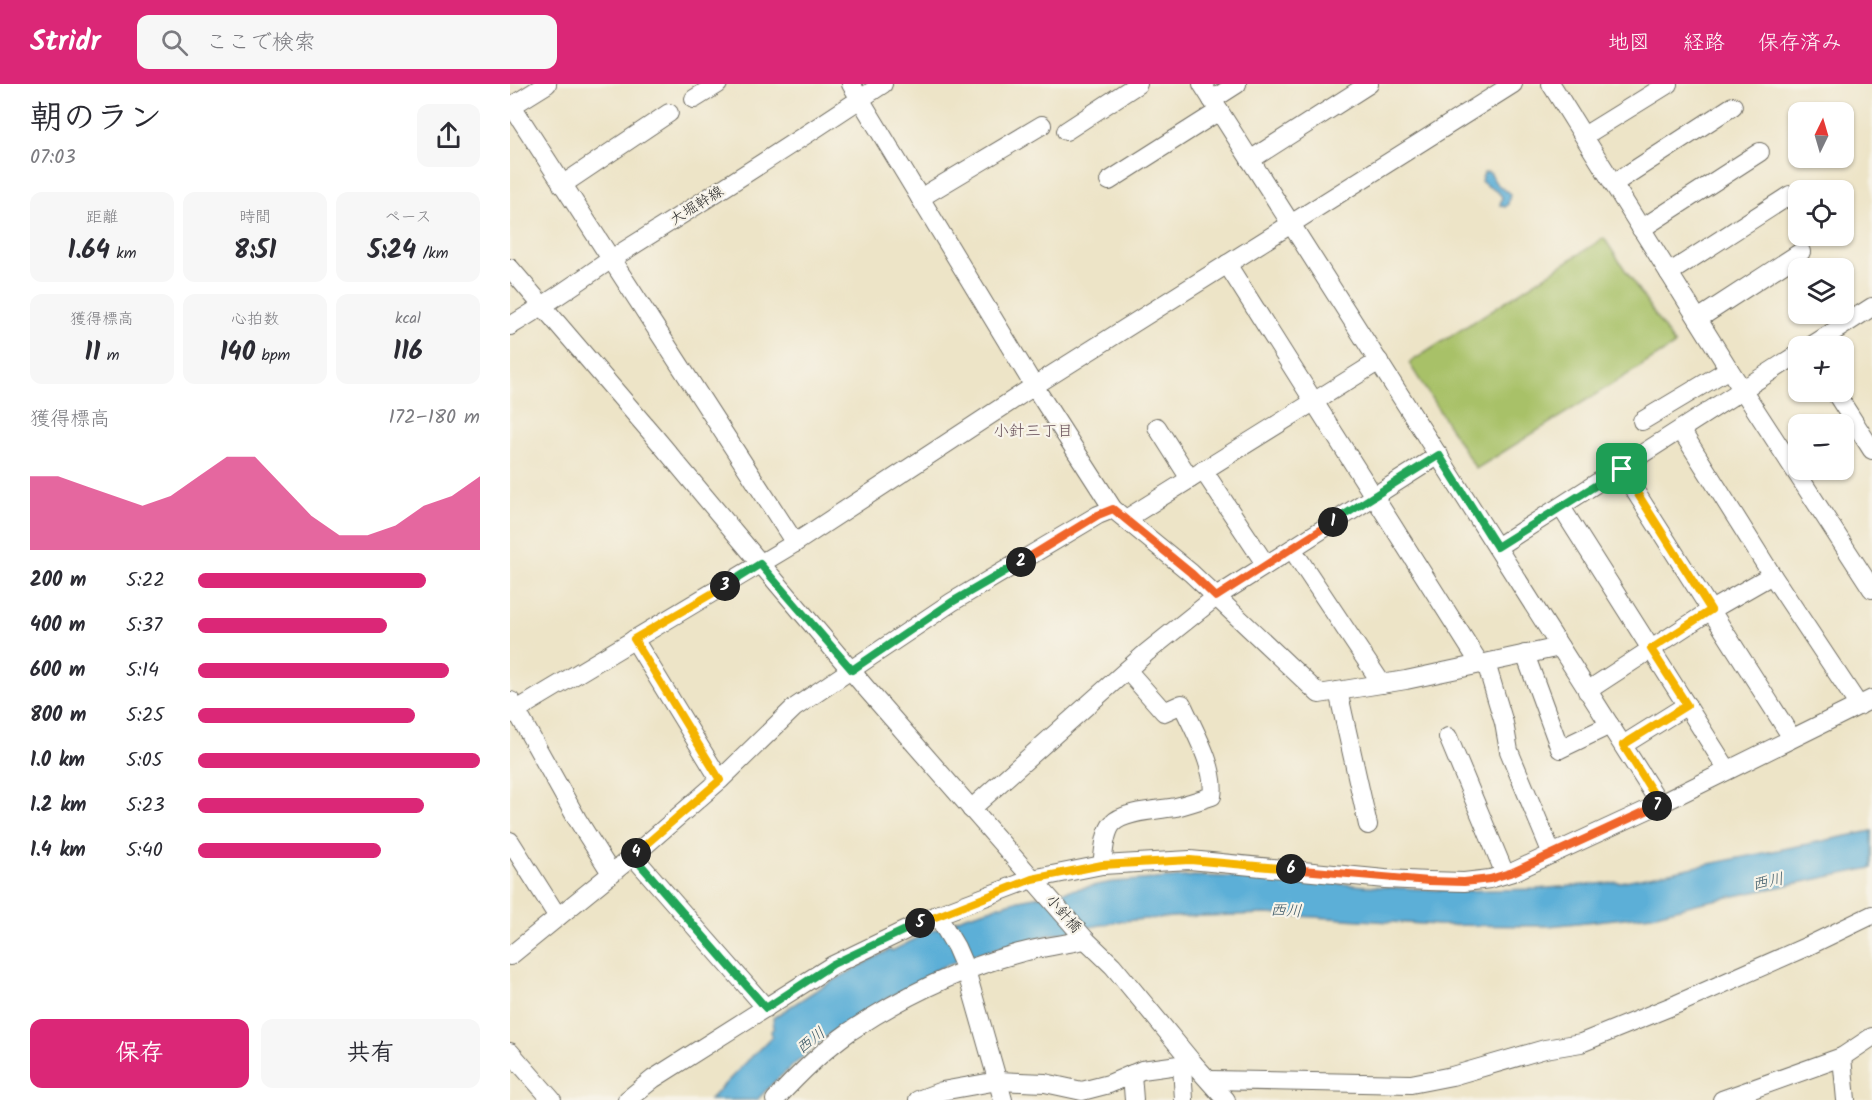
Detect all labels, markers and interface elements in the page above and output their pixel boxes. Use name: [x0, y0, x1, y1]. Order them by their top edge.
search box: [137, 15, 557, 69]
text: Stridr: [30, 20, 101, 65]
icon: search: [158, 26, 191, 59]
text: ここで検索: [206, 26, 316, 61]
text: 地図: [1608, 27, 1650, 60]
text: 経路: [1683, 27, 1725, 60]
text: 保存済み: [1758, 27, 1842, 60]
text: 朝のラン: [30, 93, 162, 146]
north arrow: [1788, 102, 1854, 168]
map controls: [1788, 102, 1854, 480]
button: share: [417, 104, 480, 167]
text: 07:03: [30, 142, 76, 174]
street label: 大堀幹線: [665, 180, 729, 232]
button: locate: [1788, 180, 1854, 246]
text: 距離: [86, 205, 118, 230]
text: 時間: [239, 205, 271, 230]
text: ペース: [384, 205, 432, 230]
text: 1.64: [68, 230, 110, 272]
text: 8:51: [234, 230, 276, 272]
text: 5:24: [367, 230, 416, 272]
text: km: [110, 241, 136, 266]
text: /km: [416, 241, 449, 266]
button: layers: [1788, 258, 1854, 324]
text: kcal: [395, 306, 421, 331]
text: 獲得標高: [70, 307, 134, 332]
text: 心拍数: [231, 307, 279, 332]
text: 116: [393, 331, 423, 373]
text: 11: [85, 332, 100, 374]
text: 140: [220, 332, 255, 374]
button: +: [1788, 336, 1854, 402]
text: m: [100, 343, 119, 368]
text: bpm: [255, 343, 290, 368]
text: 172–180 m: [388, 402, 480, 434]
text: 獲得標高: [30, 404, 110, 436]
button: −: [1788, 414, 1854, 480]
district label: 小針三丁目: [993, 419, 1073, 444]
pin: [1596, 443, 1647, 494]
icon: arrive: [1605, 452, 1638, 485]
pin: 1: [1318, 507, 1348, 537]
text: 1: [1331, 509, 1335, 534]
pin: 2: [1006, 547, 1036, 577]
text: 2: [1016, 549, 1026, 574]
text: 200 m: [30, 565, 86, 597]
text: 5:22: [126, 565, 165, 597]
pin: 3: [710, 571, 740, 601]
text: 3: [721, 573, 729, 598]
text: 400 m: [30, 610, 86, 642]
text: 5:37: [126, 610, 162, 642]
text: 600 m: [30, 655, 85, 687]
text: 5:14: [126, 655, 159, 687]
text: 800 m: [30, 700, 86, 732]
text: 5:25: [126, 700, 164, 732]
text: 1.0 km: [30, 745, 85, 777]
text: 5:05: [126, 745, 162, 777]
text: 1.2 km: [30, 790, 86, 822]
text: 5:23: [126, 790, 165, 822]
pin: 7: [1642, 791, 1672, 821]
text: 7: [1653, 793, 1661, 818]
text: 1.4 km: [30, 835, 86, 867]
text: 5:40: [126, 835, 163, 867]
pin: 4: [621, 838, 651, 868]
text: 4: [632, 840, 640, 865]
pin: 6: [1276, 854, 1306, 884]
text: 6: [1287, 856, 1295, 881]
water label: 西川: [1750, 866, 1786, 898]
street label: 小針橋: [1039, 889, 1087, 939]
water label: 西川: [1269, 898, 1303, 924]
pin: 5: [905, 908, 935, 938]
text: 5: [916, 910, 924, 935]
button: 保存: [30, 1019, 249, 1088]
button: 共有: [261, 1019, 480, 1088]
water label: 西川: [791, 1021, 831, 1061]

